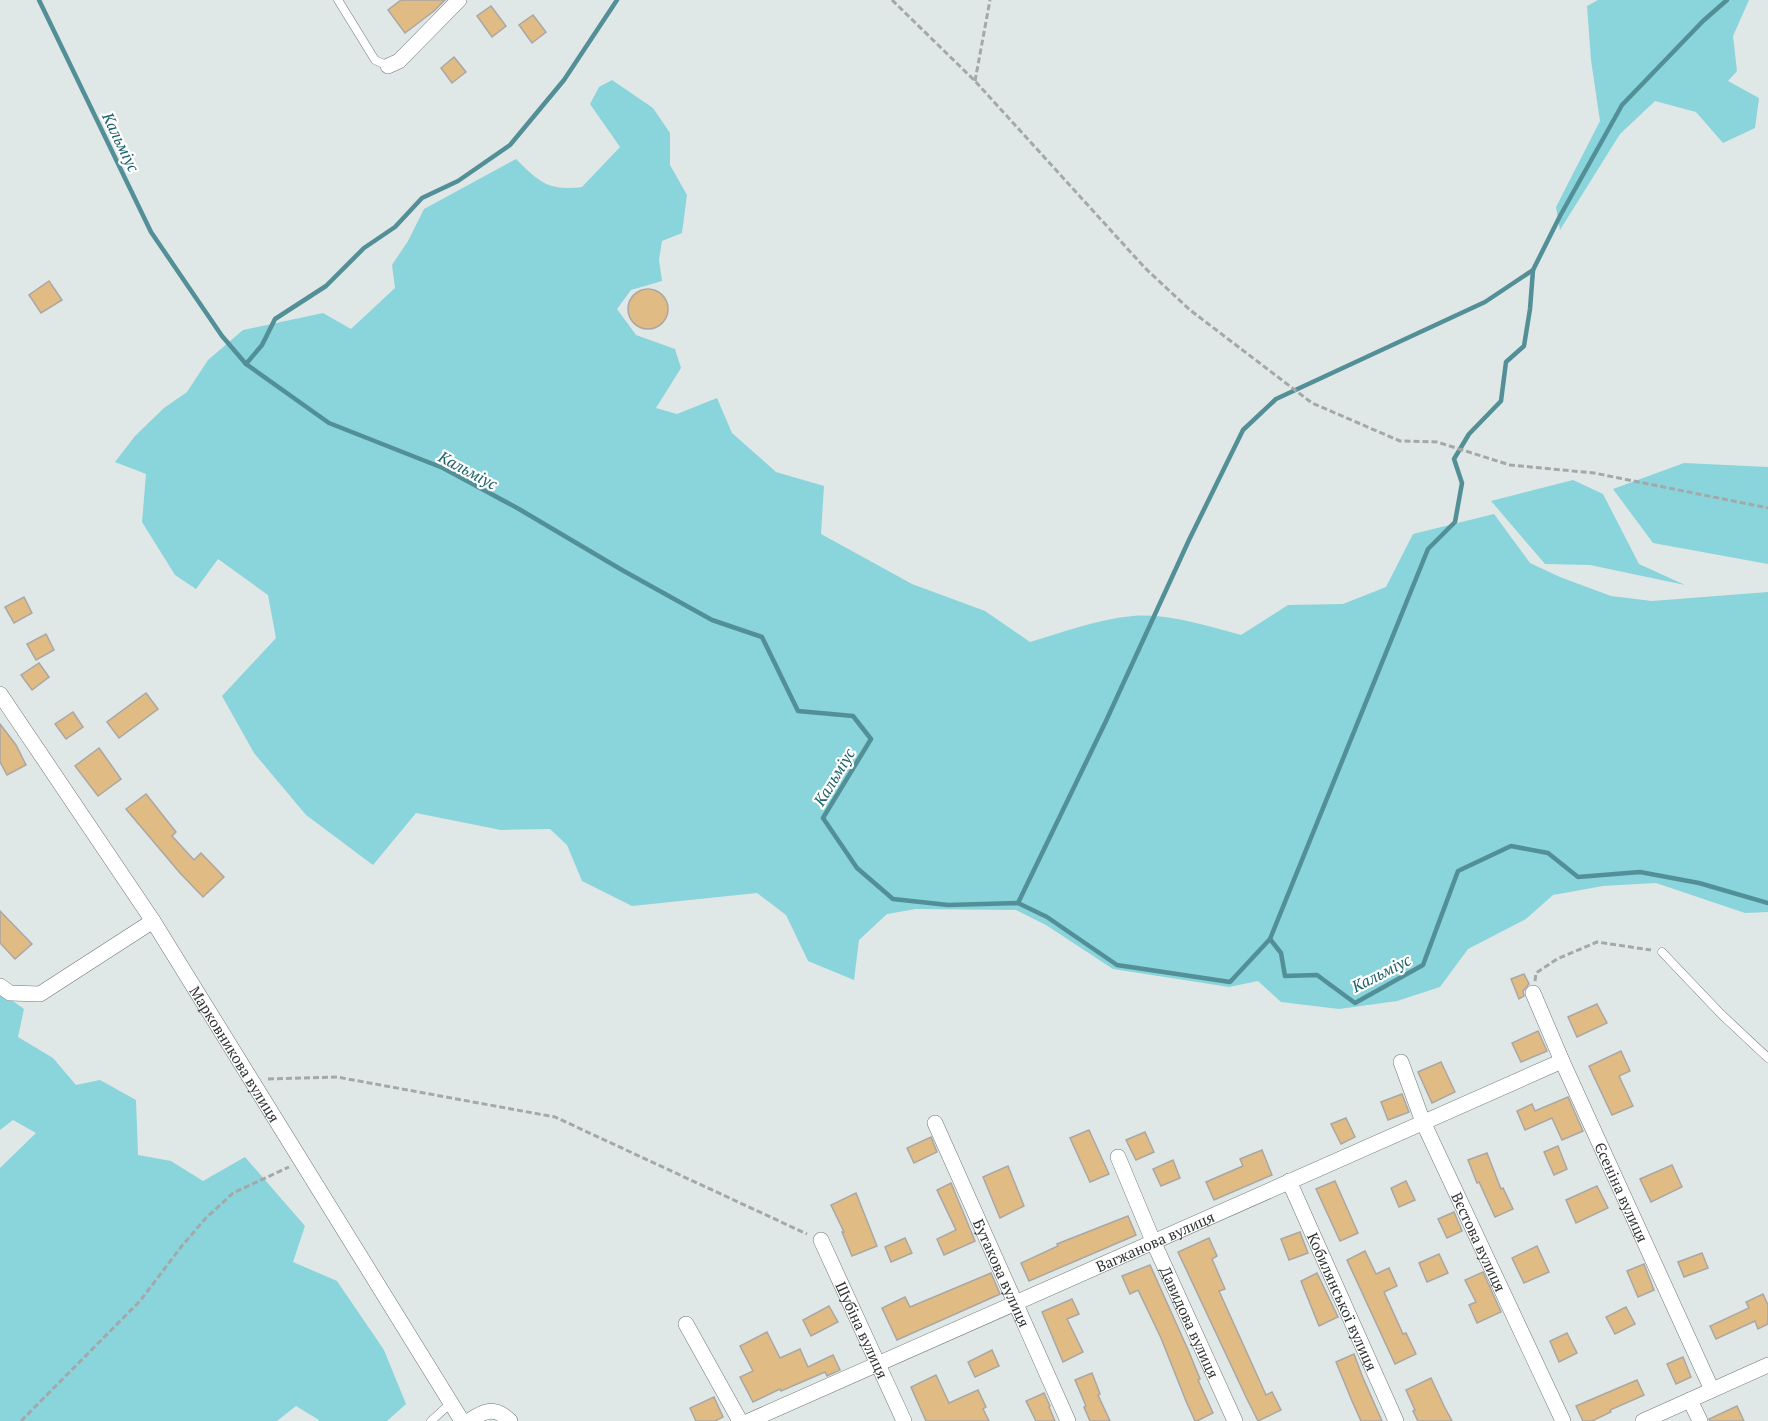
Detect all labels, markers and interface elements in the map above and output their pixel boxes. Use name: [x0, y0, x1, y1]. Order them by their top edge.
water label: Кальміус: [97, 108, 145, 175]
water label: Кальміус: [434, 445, 501, 495]
water label: Кальміус: [808, 744, 860, 811]
water label: Кальміус: [1347, 949, 1414, 998]
street label: Марковникова вулиця: [185, 982, 285, 1126]
street label: Єсеніна вулиця: [1590, 1139, 1653, 1245]
street label: Вєстова вулиця: [1447, 1189, 1511, 1295]
street label: Вагжанова вулиця: [1093, 1206, 1217, 1276]
street label: Бутакова вулиця: [969, 1215, 1035, 1330]
street label: Кобилянської вулиця: [1303, 1229, 1382, 1374]
street label: Давидова вулиця: [1156, 1263, 1224, 1381]
street label: Шубіна вулиця: [831, 1278, 893, 1382]

